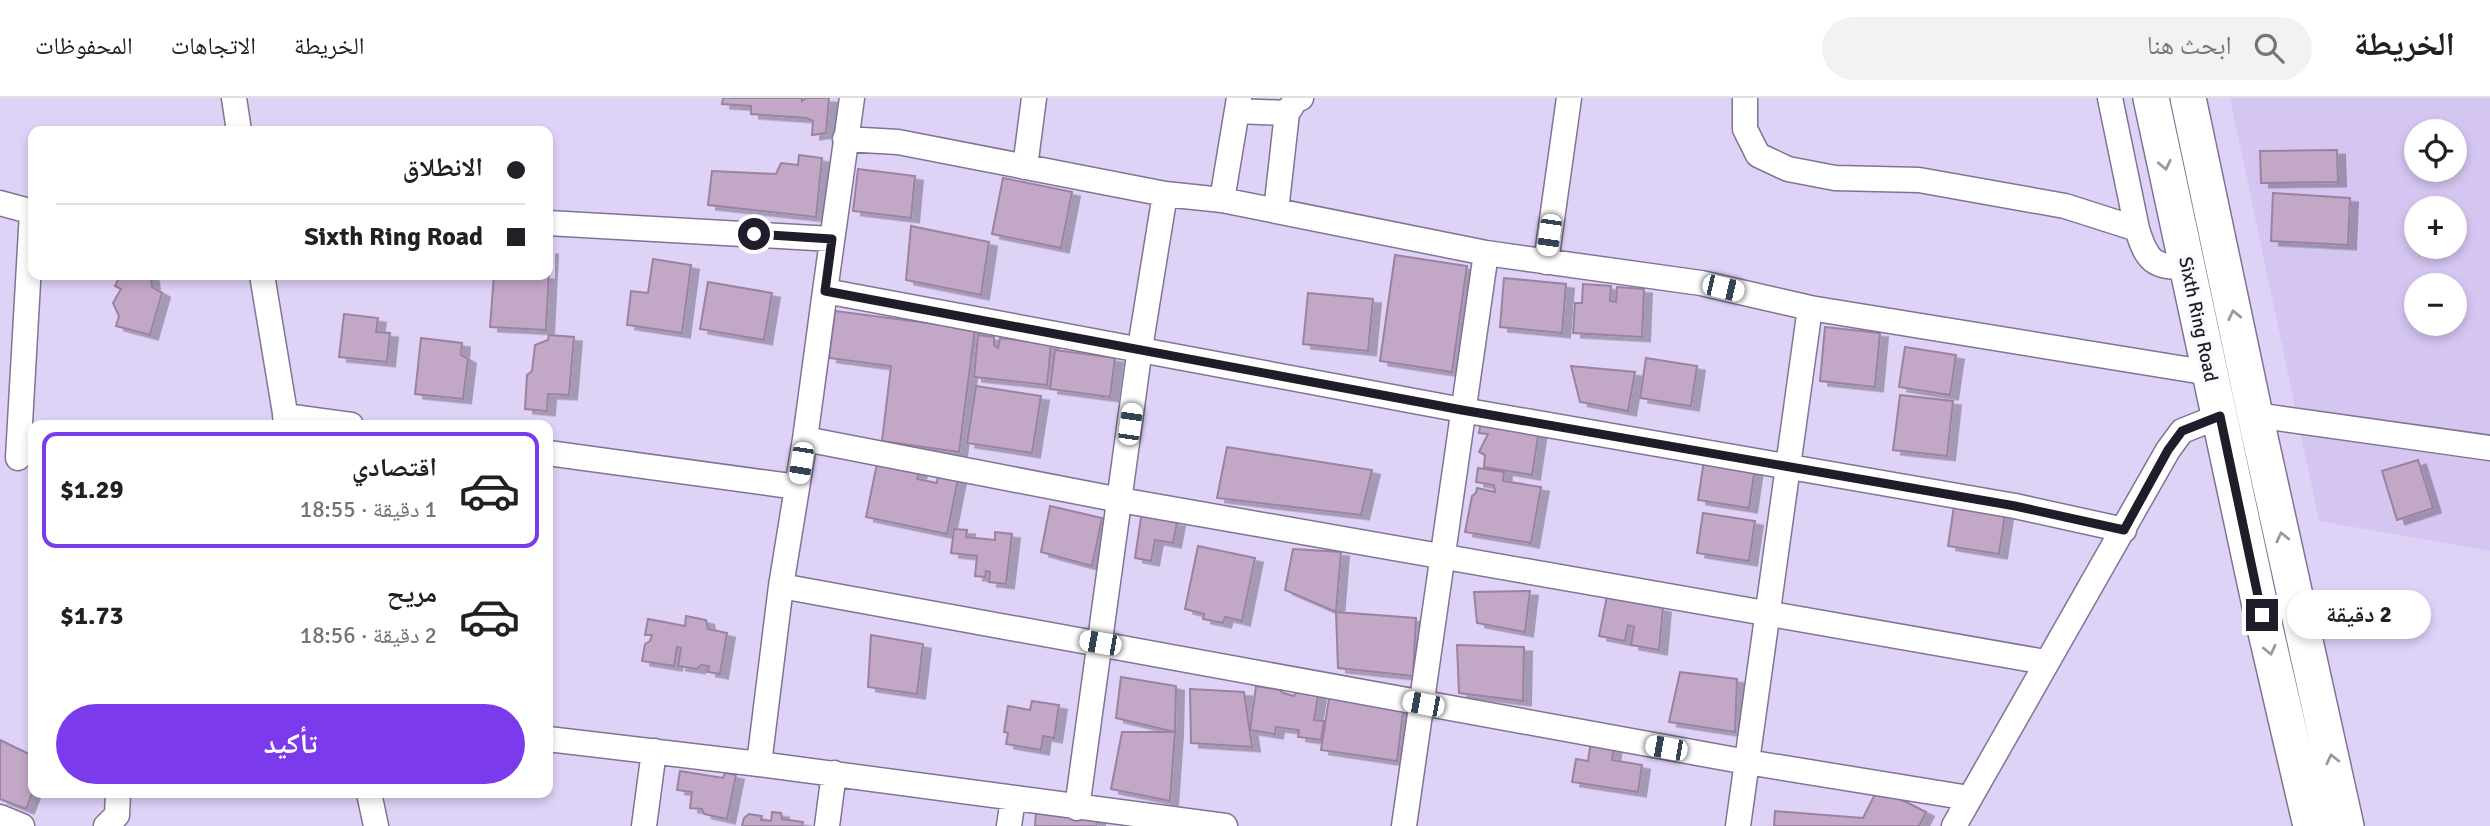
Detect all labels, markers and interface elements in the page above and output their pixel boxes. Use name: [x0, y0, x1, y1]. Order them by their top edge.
search box: [1822, 17, 2312, 80]
text: الخريطة: [2354, 24, 2455, 65]
icon: search: [2250, 29, 2288, 67]
text: ابحث هنا: [2147, 30, 2232, 62]
text: المحفوظات: [35, 31, 133, 61]
text: الاتجاهات: [171, 31, 256, 61]
text: الخريطة: [294, 31, 365, 61]
map controls: [2404, 119, 2467, 336]
button: locate: [2404, 119, 2467, 182]
text: الانطلاق: [403, 152, 483, 184]
one-way arrow: [2157, 159, 2172, 171]
button: +: [2404, 196, 2467, 259]
car: [1536, 213, 1563, 257]
route start: [738, 218, 770, 250]
text: Sixth Ring Road: [304, 221, 483, 253]
street label: Sixth Ring Road: [2173, 254, 2223, 384]
car: [1701, 273, 1746, 303]
button: −: [2404, 273, 2467, 336]
one-way arrow: [2228, 309, 2243, 321]
car: [1117, 402, 1144, 446]
car: [788, 441, 815, 485]
text: اقتصادي: [352, 452, 437, 484]
icon: car: [458, 459, 521, 522]
text: $1.29: [60, 474, 124, 506]
text: 1 دقيقة · 18:55: [300, 495, 437, 524]
one-way arrow: [2276, 531, 2290, 543]
text: مريح: [387, 578, 437, 610]
icon: car: [458, 585, 521, 648]
callout: 2 دقيقة: [2286, 590, 2430, 640]
route end: [2246, 599, 2278, 631]
text: $1.73: [60, 600, 124, 632]
text: 2 دقيقة: [2326, 600, 2392, 629]
text: 2 دقيقة · 18:56: [300, 621, 437, 650]
car: [1078, 629, 1123, 657]
one-way arrow: [2262, 644, 2276, 656]
car: [1401, 690, 1446, 718]
button: تأكيد: [56, 704, 525, 784]
car: [1644, 734, 1689, 762]
one-way arrow: [2325, 753, 2340, 765]

